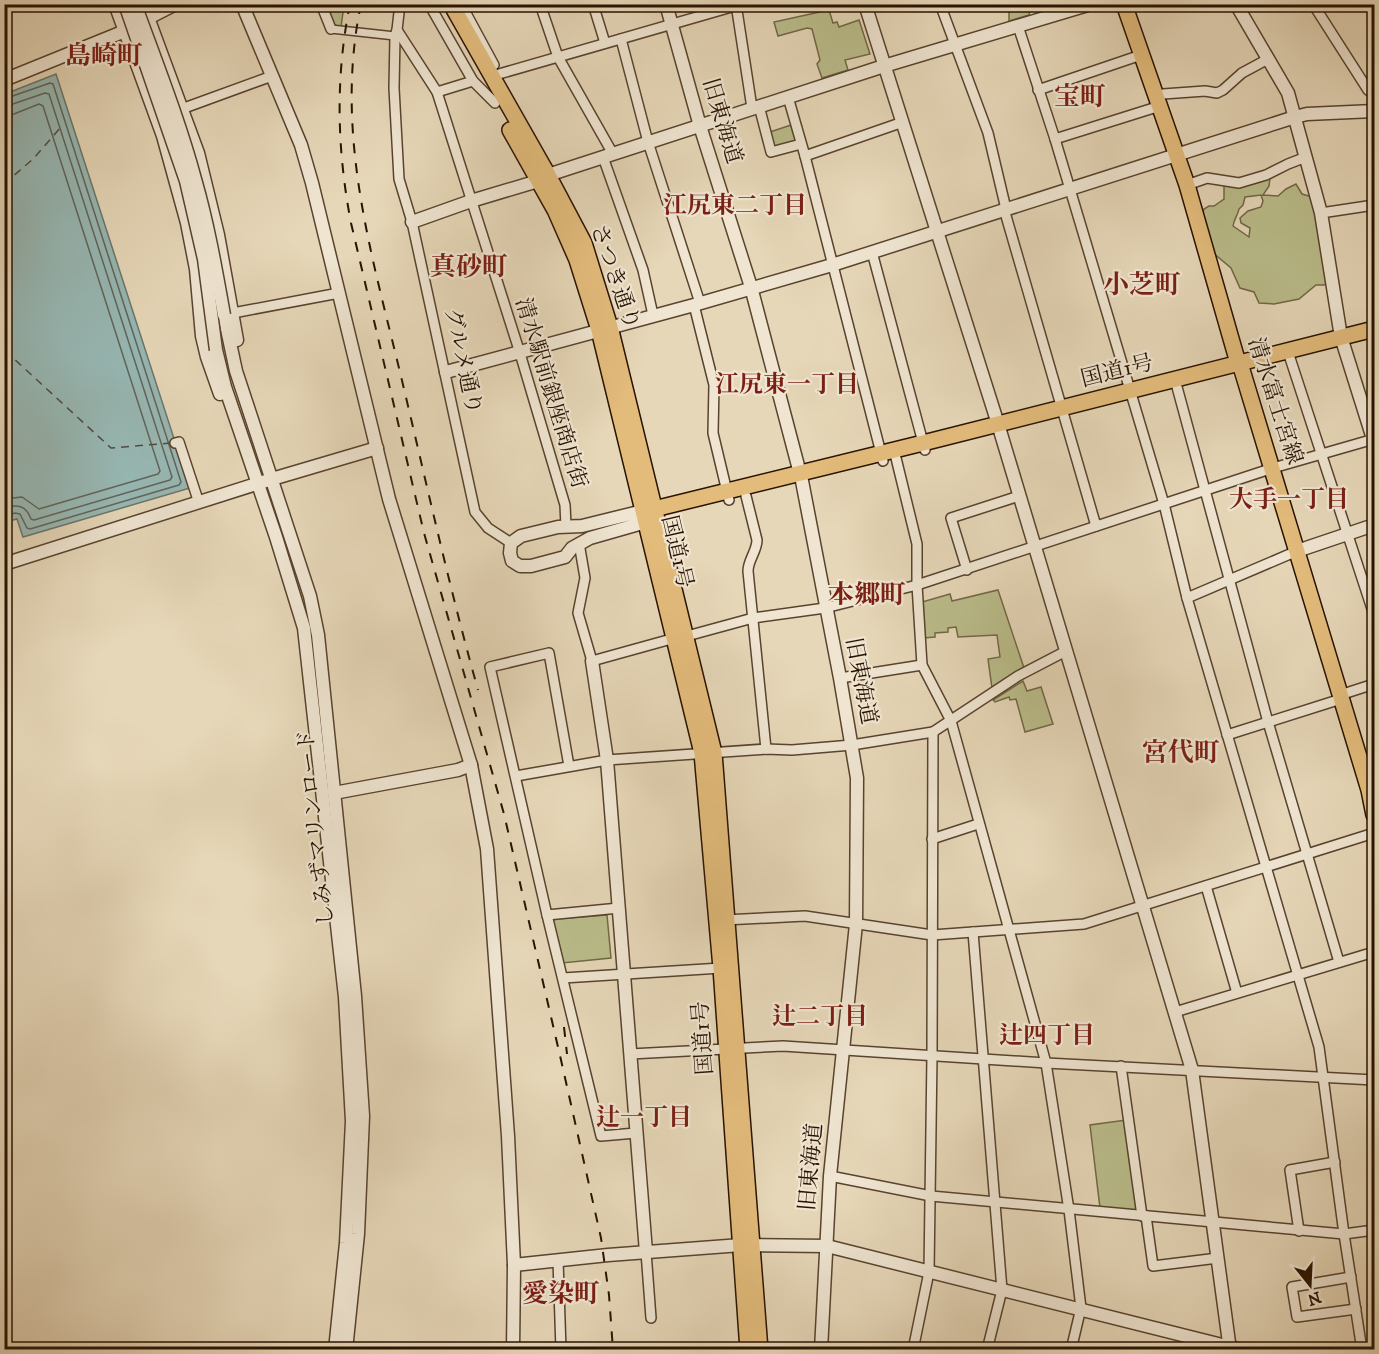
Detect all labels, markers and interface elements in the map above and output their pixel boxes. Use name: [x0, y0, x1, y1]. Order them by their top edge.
district label: 島崎町: [65, 40, 143, 73]
street label: 旧東海道: [696, 75, 748, 167]
district label: 宝町: [1054, 81, 1106, 114]
district label: 江尻東二丁目: [663, 191, 807, 221]
street label: さつき通り: [584, 221, 646, 333]
district label: 真砂町: [430, 251, 508, 284]
district label: 小芝町: [1103, 269, 1181, 302]
street label: 清水駅前銀座商店街: [509, 294, 593, 492]
street label: グルメ通り: [438, 305, 488, 417]
street label: 清水富士宮線: [1242, 334, 1308, 468]
street label: 国道1号: [1078, 349, 1156, 393]
district label: 江尻東一丁目: [715, 370, 859, 400]
district label: 大手一丁目: [1229, 485, 1349, 515]
street label: 国道1号: [656, 513, 698, 591]
district label: 本郷町: [828, 579, 906, 612]
street label: 旧東海道: [839, 635, 883, 727]
street label: しみずマリンロード: [292, 728, 340, 928]
district label: 宮代町: [1142, 737, 1220, 770]
street label: 国道1号: [687, 1000, 719, 1076]
district label: 辻二丁目: [772, 1002, 868, 1032]
district label: 辻四丁目: [999, 1021, 1095, 1051]
district label: 辻一丁目: [596, 1103, 692, 1133]
street label: 旧東海道: [794, 1122, 828, 1212]
north arrow: [1280, 1255, 1340, 1315]
district label: 愛染町: [522, 1278, 600, 1311]
text: N: [1305, 1287, 1324, 1310]

